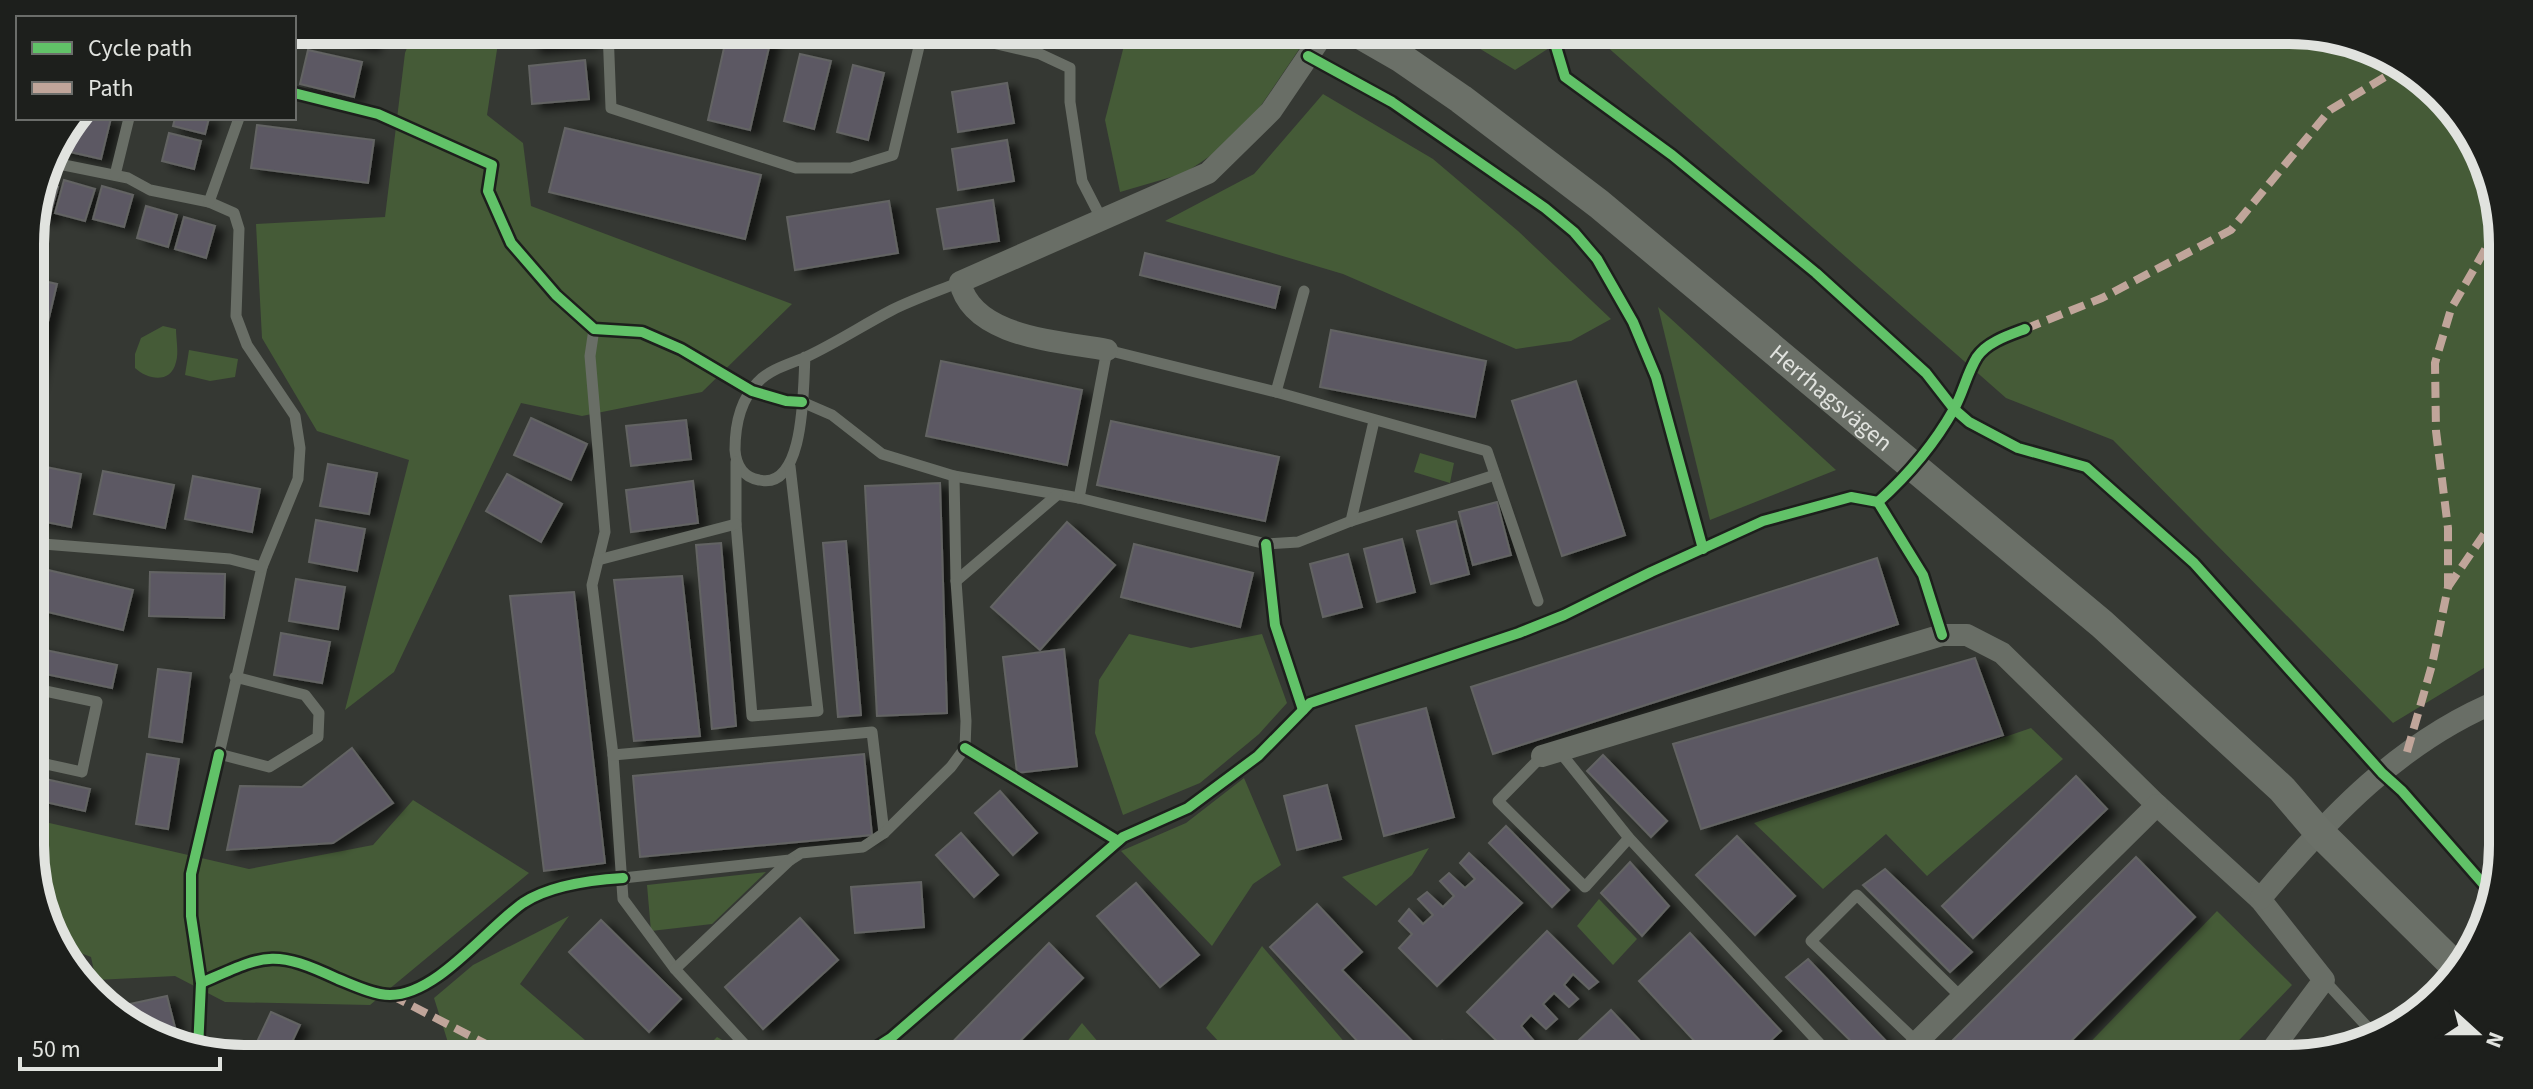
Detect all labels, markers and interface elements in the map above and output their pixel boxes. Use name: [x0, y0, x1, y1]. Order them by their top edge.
legend: [16, 16, 296, 120]
text: Cycle path: [88, 31, 192, 66]
text: Path: [88, 71, 134, 106]
street label: Herrhagsvägen: [1762, 336, 1900, 460]
north arrow: [2437, 993, 2517, 1073]
scale bar: [20, 1021, 220, 1071]
text: N: [2477, 1027, 2512, 1052]
text: 50 m: [32, 1032, 81, 1067]

